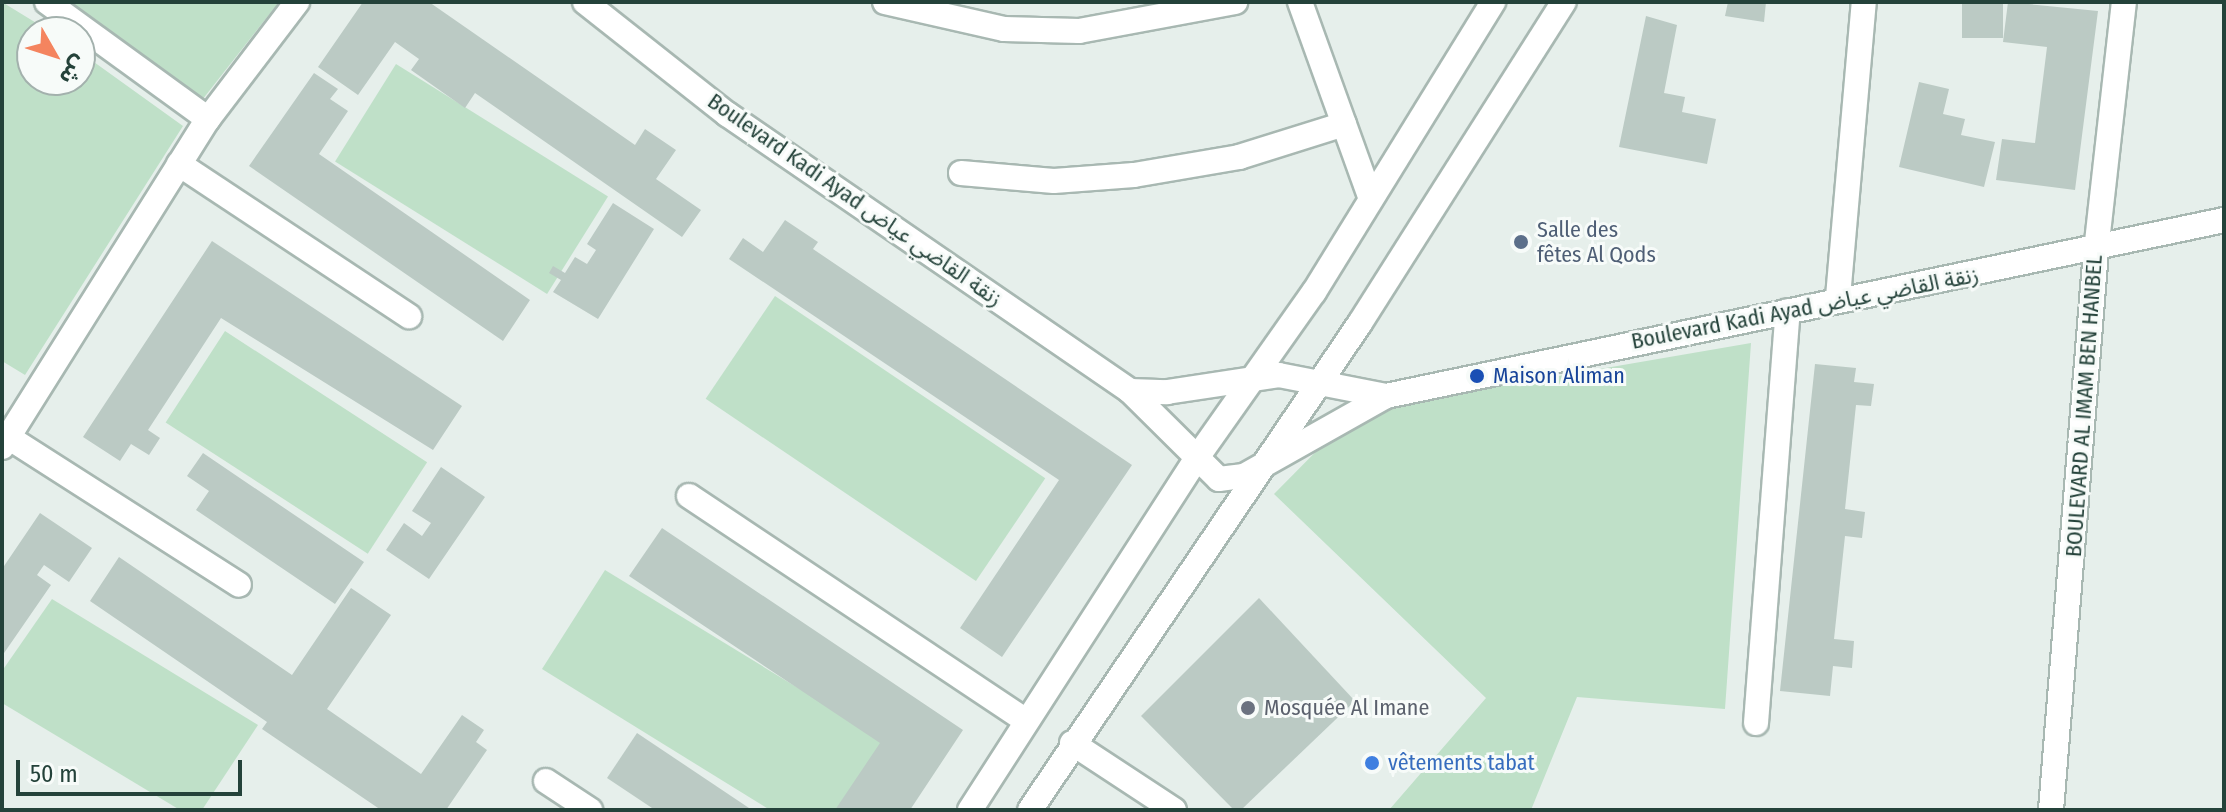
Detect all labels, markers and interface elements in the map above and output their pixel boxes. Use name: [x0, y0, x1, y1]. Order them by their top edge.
north arrow: [16, 16, 96, 96]
text: ش: [54, 50, 93, 90]
street label: Boulevard Kadi Ayad زنقة القاضي عياض: [703, 88, 1007, 312]
place label: Salle des fêtes Al Qods: [1537, 216, 1656, 268]
marker: Salle des fêtes Al Qods: [1512, 233, 1530, 251]
street label: BOULEVARD AL IMAM BEN HANBEL: [2060, 254, 2108, 558]
street label: Boulevard Kadi Ayad زنقة القاضي عياض: [1629, 261, 1981, 355]
place label: Maison Aliman: [1493, 363, 1625, 389]
marker: Maison Aliman: [1468, 367, 1486, 385]
place label: Mosquée Al Imane: [1264, 695, 1429, 721]
marker: Mosquée Al Imane: [1239, 699, 1257, 717]
scale bar: [20, 744, 246, 794]
place label: vêtements tabat: [1388, 750, 1535, 776]
marker: vêtements tabat: [1363, 754, 1381, 772]
text: 50 m: [30, 760, 78, 788]

